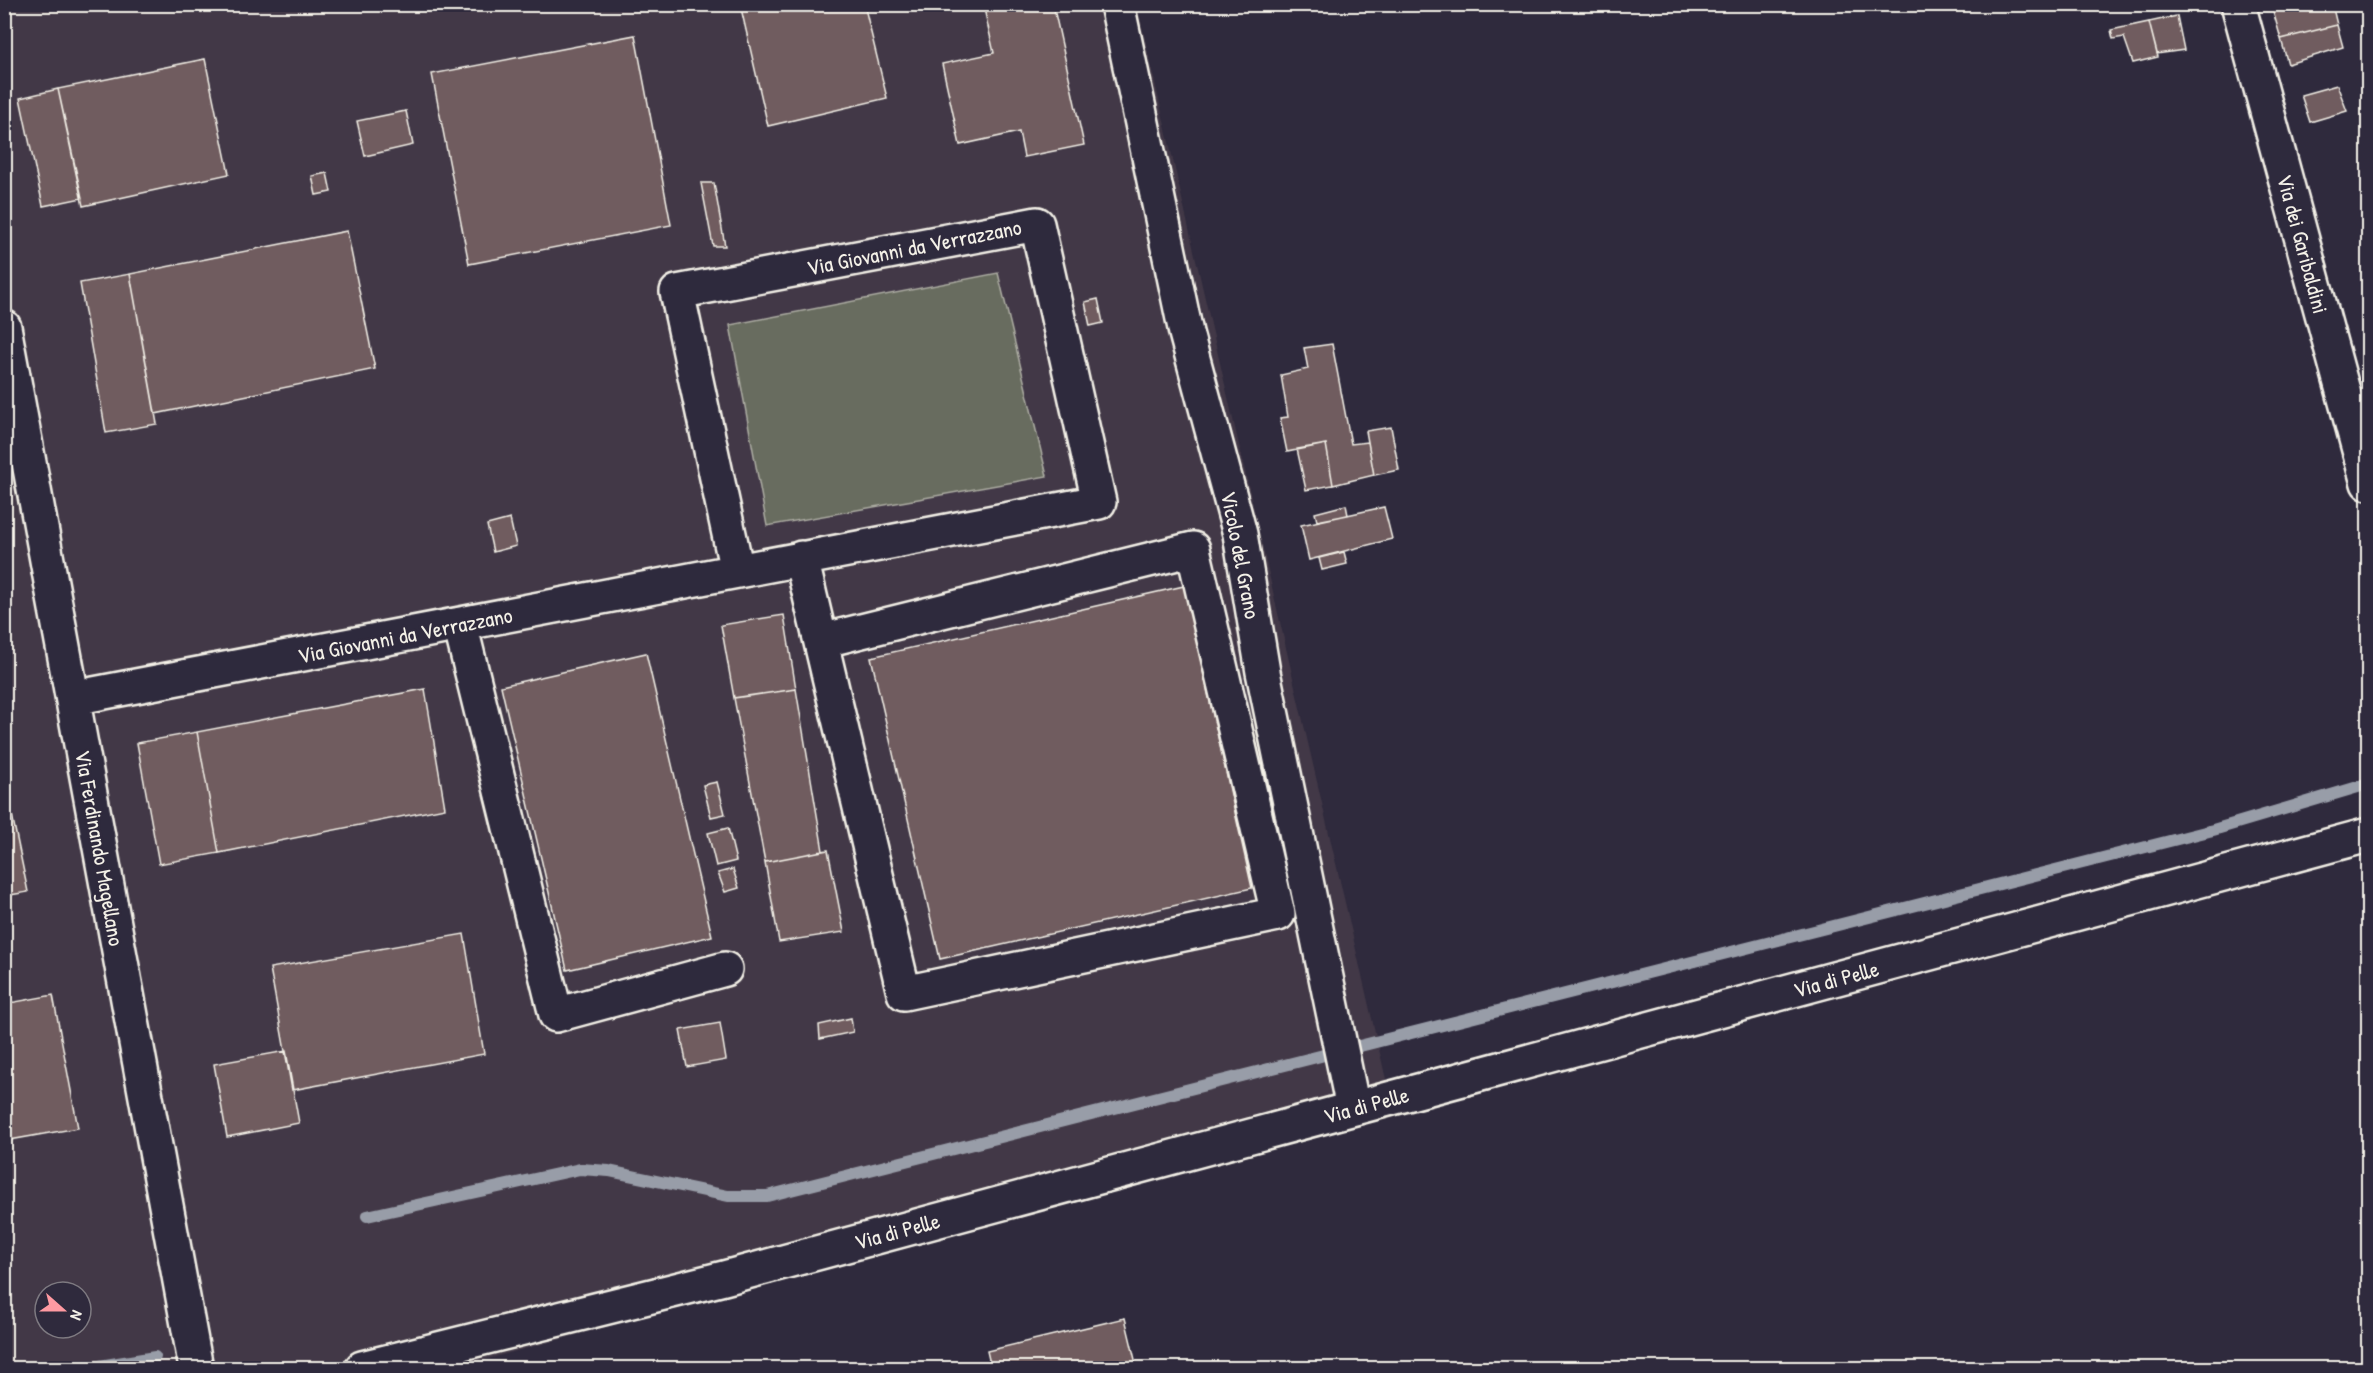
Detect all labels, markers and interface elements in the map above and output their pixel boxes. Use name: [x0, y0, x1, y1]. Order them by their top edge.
street label: Via dei Garibaldini: [2270, 171, 2336, 317]
street label: Via Giovanni da Verrazzano: [804, 211, 1024, 283]
street label: Vicolo del Grano: [1214, 489, 1268, 621]
street label: Via Giovanni da Verrazzano: [295, 599, 515, 671]
street label: Via Ferdinando Magellano: [68, 748, 132, 948]
street label: Via di Pelle: [1790, 953, 1882, 1005]
street label: Via di Pelle: [1320, 1079, 1412, 1131]
street label: Via di Pelle: [851, 1205, 943, 1257]
north arrow: [33, 1280, 93, 1340]
text: N: [65, 1307, 89, 1324]

